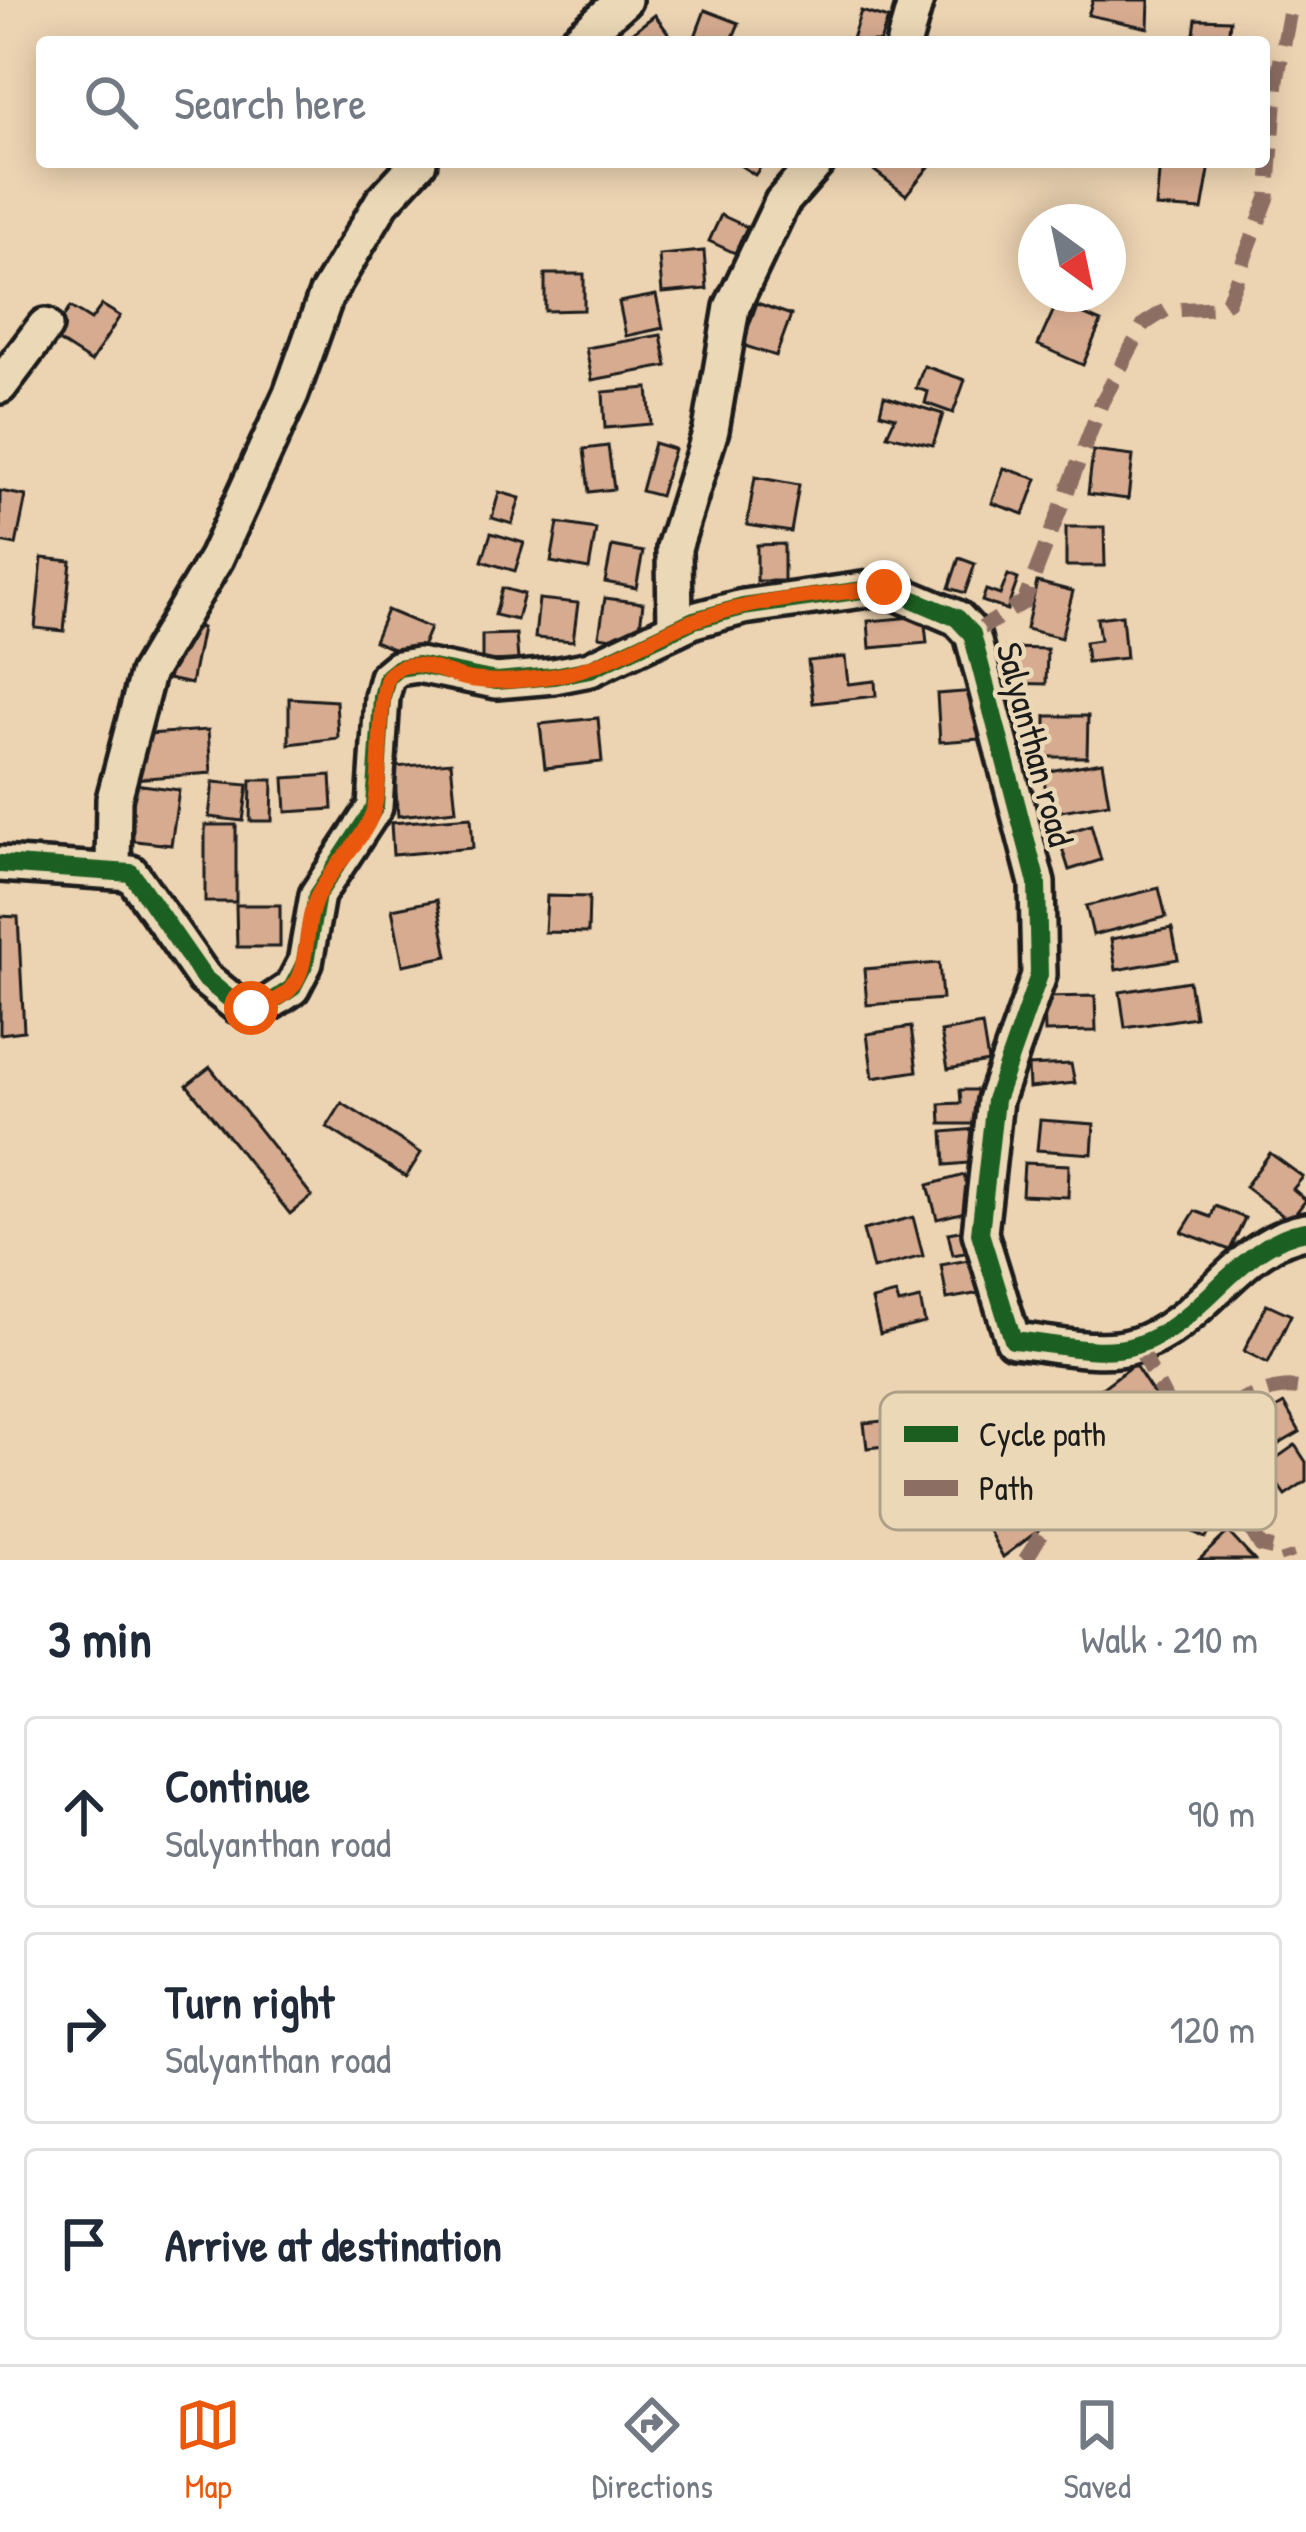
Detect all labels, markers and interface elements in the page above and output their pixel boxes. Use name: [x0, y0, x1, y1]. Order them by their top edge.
search box: [36, 36, 1270, 168]
icon: search: [78, 69, 144, 135]
text: Search here: [174, 72, 366, 133]
north arrow: [1018, 204, 1126, 312]
route end: [857, 560, 911, 614]
street label: Salyanthan road: [985, 637, 1087, 851]
route start: [224, 981, 278, 1035]
legend: [880, 1392, 1276, 1530]
text: Cycle path: [979, 1412, 1106, 1457]
text: Path: [979, 1466, 1033, 1510]
text: 3 min: [48, 1604, 152, 1673]
text: Walk · 210 m: [1081, 1612, 1258, 1665]
text: Continue: [165, 1755, 310, 1816]
icon: ahead: [51, 1779, 117, 1845]
text: 90 m: [1188, 1786, 1255, 1839]
text: Salyanthan road: [165, 1816, 391, 1869]
text: Turn right: [165, 1971, 334, 2032]
icon: right: [51, 1995, 117, 2061]
text: 120 m: [1170, 2002, 1255, 2055]
text: Salyanthan road: [165, 2032, 391, 2085]
icon: arrive: [51, 2211, 117, 2277]
text: Arrive at destination: [165, 2214, 502, 2275]
tab: Map: [175, 2392, 241, 2508]
tab: Directions: [592, 2392, 713, 2508]
tab: Saved: [1063, 2392, 1131, 2508]

